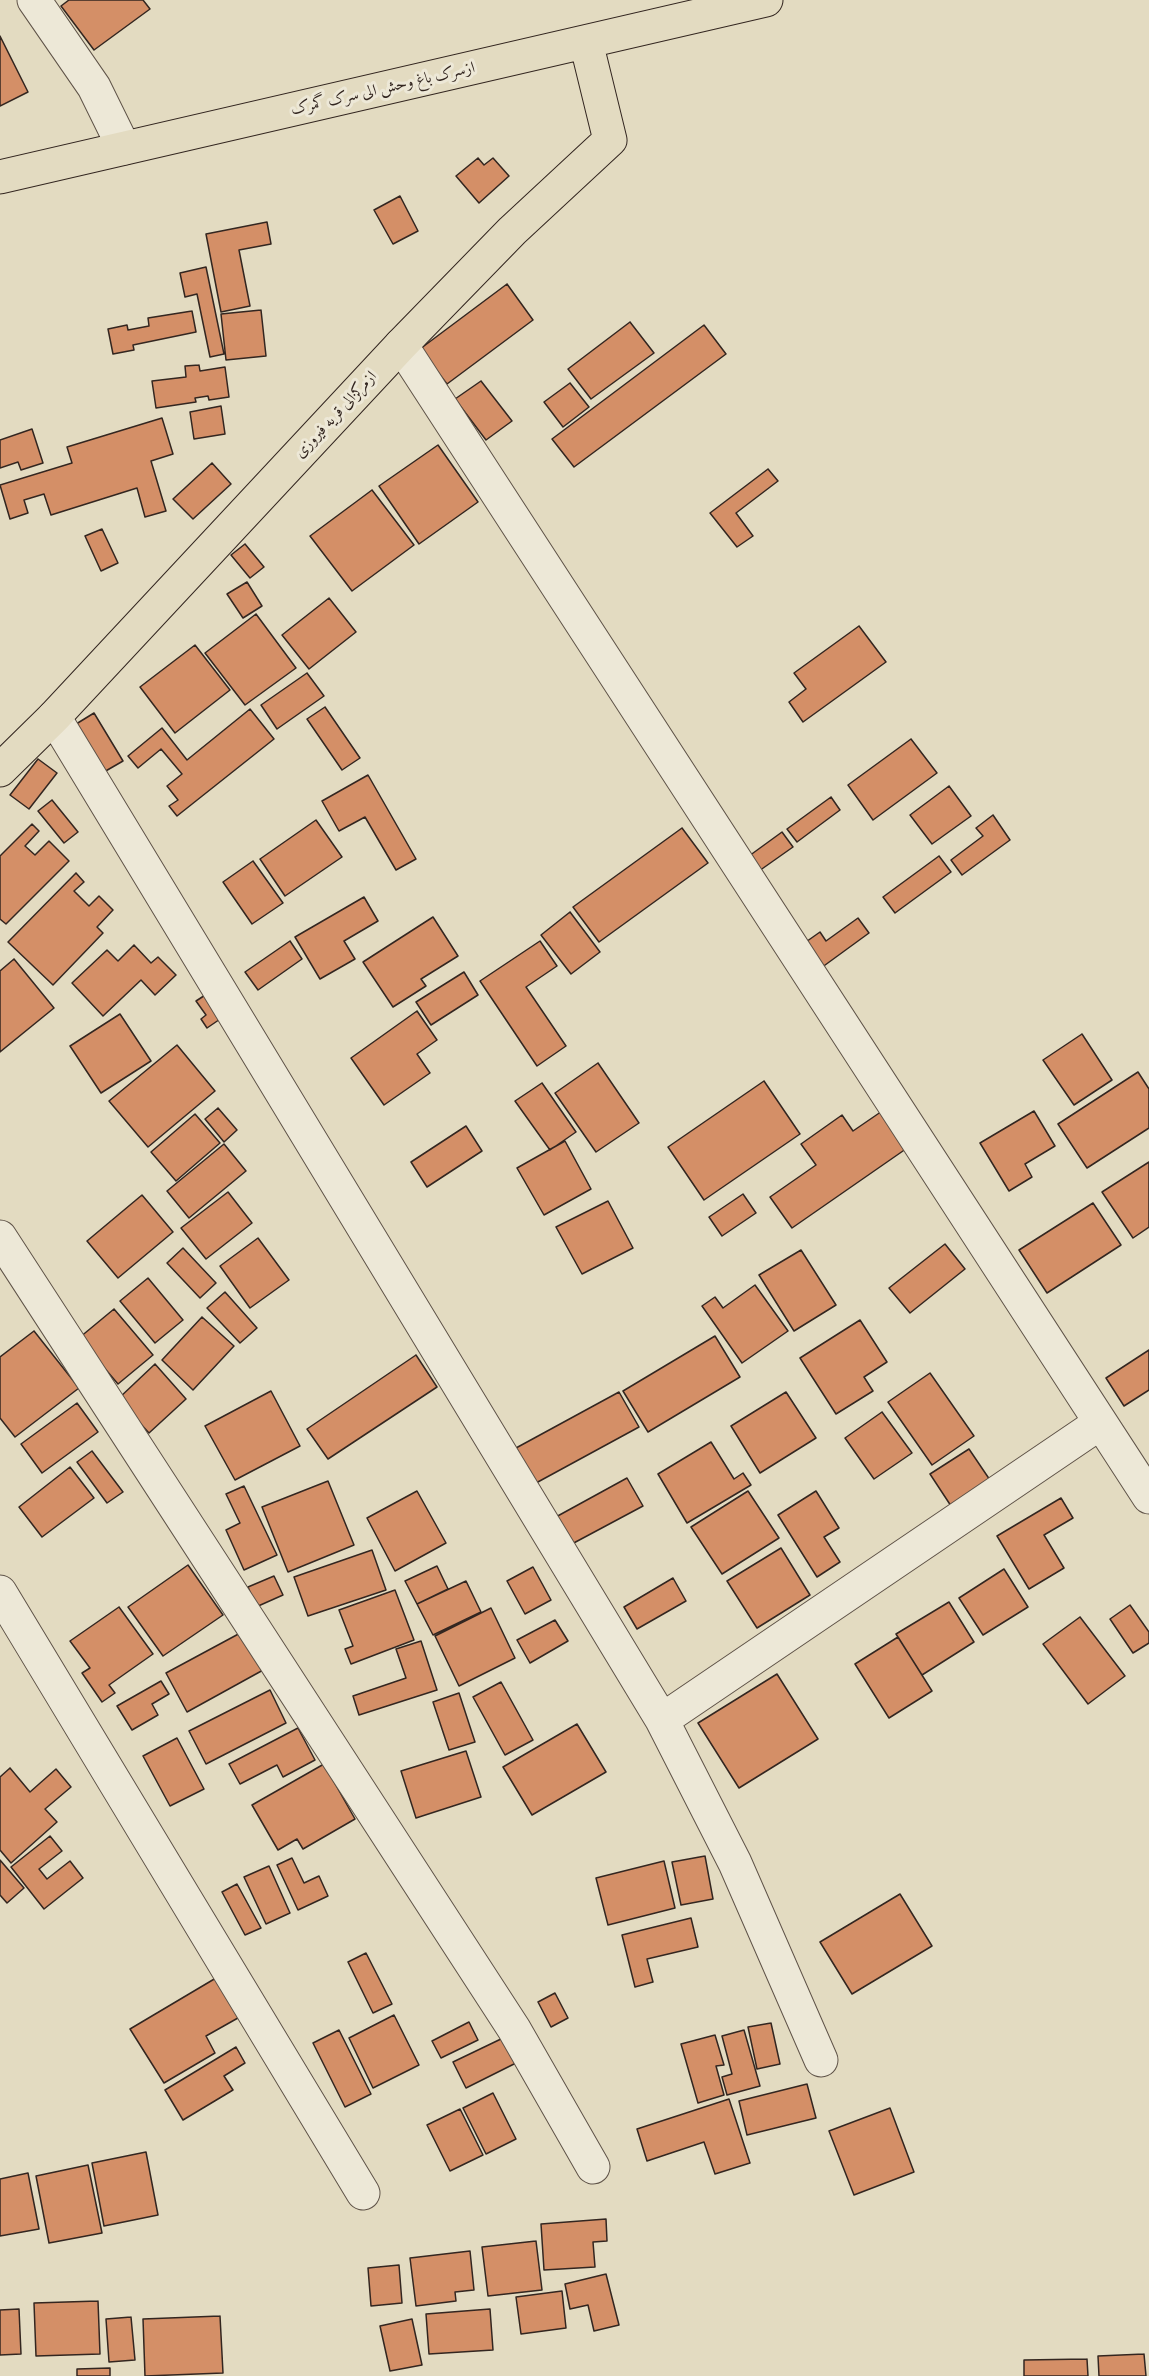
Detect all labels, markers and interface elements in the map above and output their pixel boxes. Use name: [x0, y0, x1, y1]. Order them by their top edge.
street label: ازسرک باغ وحش الی سرک گمرک: [289, 58, 477, 120]
street label: ازمرکزالی قریه فیروزی: [291, 368, 381, 462]

